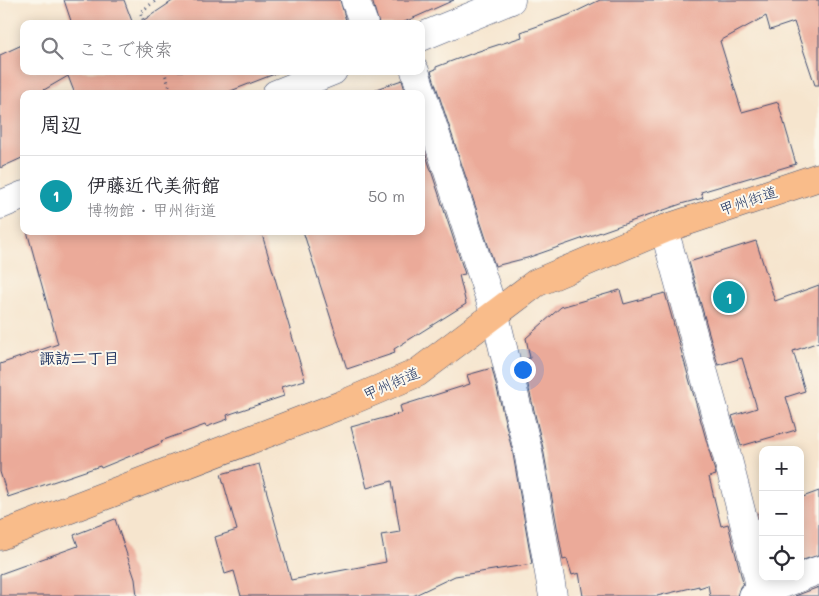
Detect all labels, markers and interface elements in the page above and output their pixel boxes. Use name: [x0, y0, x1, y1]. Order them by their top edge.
search box: [20, 20, 425, 75]
icon: search: [38, 34, 66, 62]
text: ここで検索: [78, 36, 173, 61]
text: 周辺: [40, 110, 82, 137]
text: 伊藤近代美術館: [87, 172, 220, 197]
street label: 甲州街道: [716, 181, 780, 219]
text: 1: [52, 185, 60, 206]
text: 50 m: [368, 185, 405, 206]
text: 博物館 · 甲州街道: [87, 199, 216, 220]
pin: 1: [713, 278, 745, 316]
district label: 諏訪二丁目: [39, 347, 119, 368]
your location: [510, 357, 536, 383]
street label: 甲州街道: [360, 362, 422, 404]
map controls: [759, 446, 804, 581]
button: +: [759, 446, 804, 491]
button: −: [759, 491, 804, 536]
button: locate: [759, 536, 804, 581]

